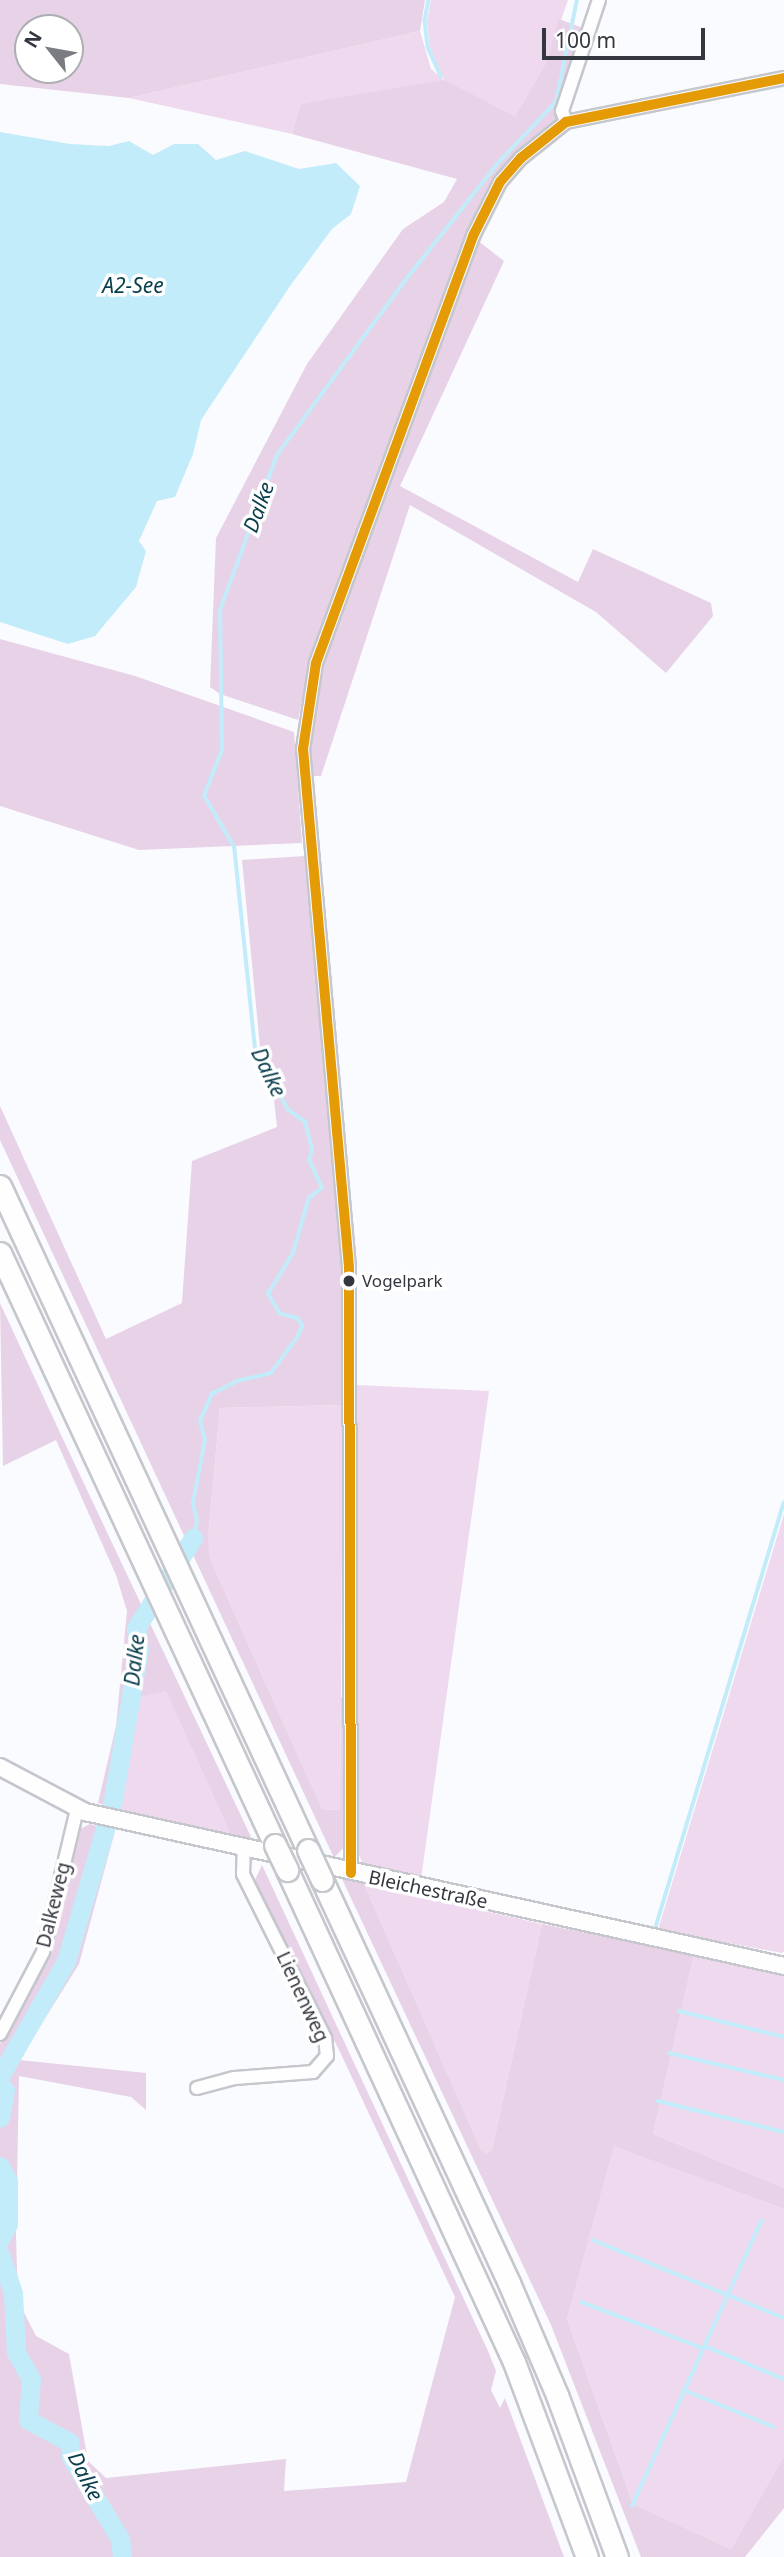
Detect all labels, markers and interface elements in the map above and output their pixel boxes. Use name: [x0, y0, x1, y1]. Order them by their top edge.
north arrow: [14, 14, 84, 84]
scale bar: [546, 14, 709, 58]
text: N: [18, 26, 48, 53]
text: 100 m: [555, 26, 616, 54]
water label: A2-See: [102, 272, 164, 298]
water label: Dalke: [237, 478, 279, 536]
water label: Dalke: [246, 1043, 292, 1101]
place label: Vogelpark: [362, 1271, 443, 1291]
marker: Vogelpark: [342, 1274, 356, 1288]
water label: Dalke: [119, 1633, 149, 1687]
street label: Dalkeweg: [32, 1860, 76, 1950]
street label: Bleichestraße: [366, 1866, 490, 1914]
street label: Lienenweg: [271, 1948, 333, 2046]
water label: Dalke: [63, 2447, 109, 2505]

